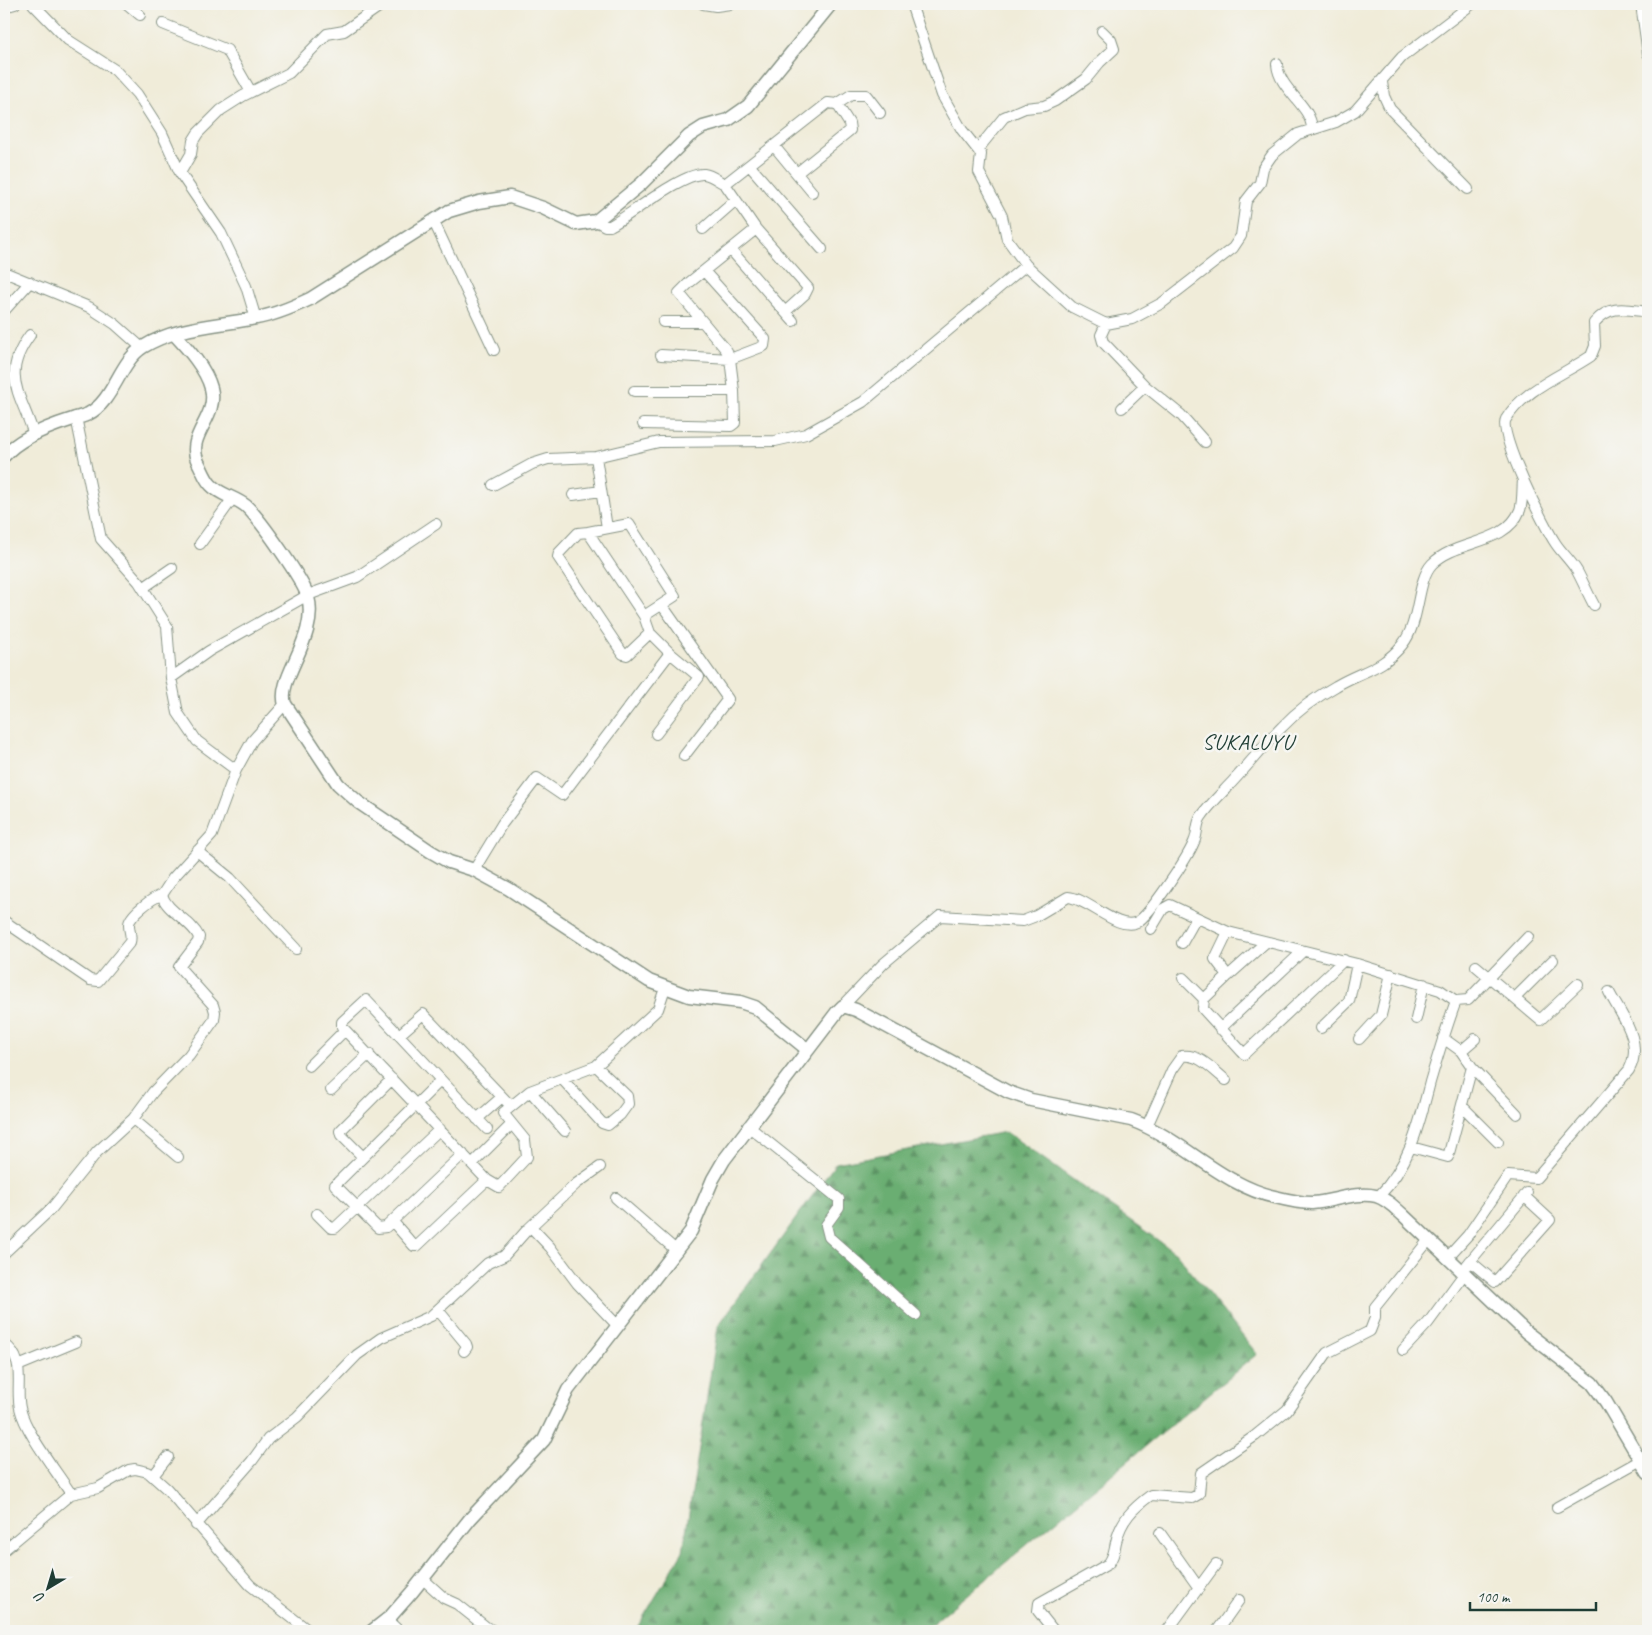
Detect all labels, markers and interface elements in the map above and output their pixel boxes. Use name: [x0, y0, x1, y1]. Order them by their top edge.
district label: SUKALUYU: [1202, 728, 1297, 756]
north arrow: [22, 1562, 72, 1612]
scale bar: [1470, 1580, 1596, 1612]
text: U: [30, 1587, 48, 1607]
text: 100 m: [1477, 1588, 1511, 1607]

